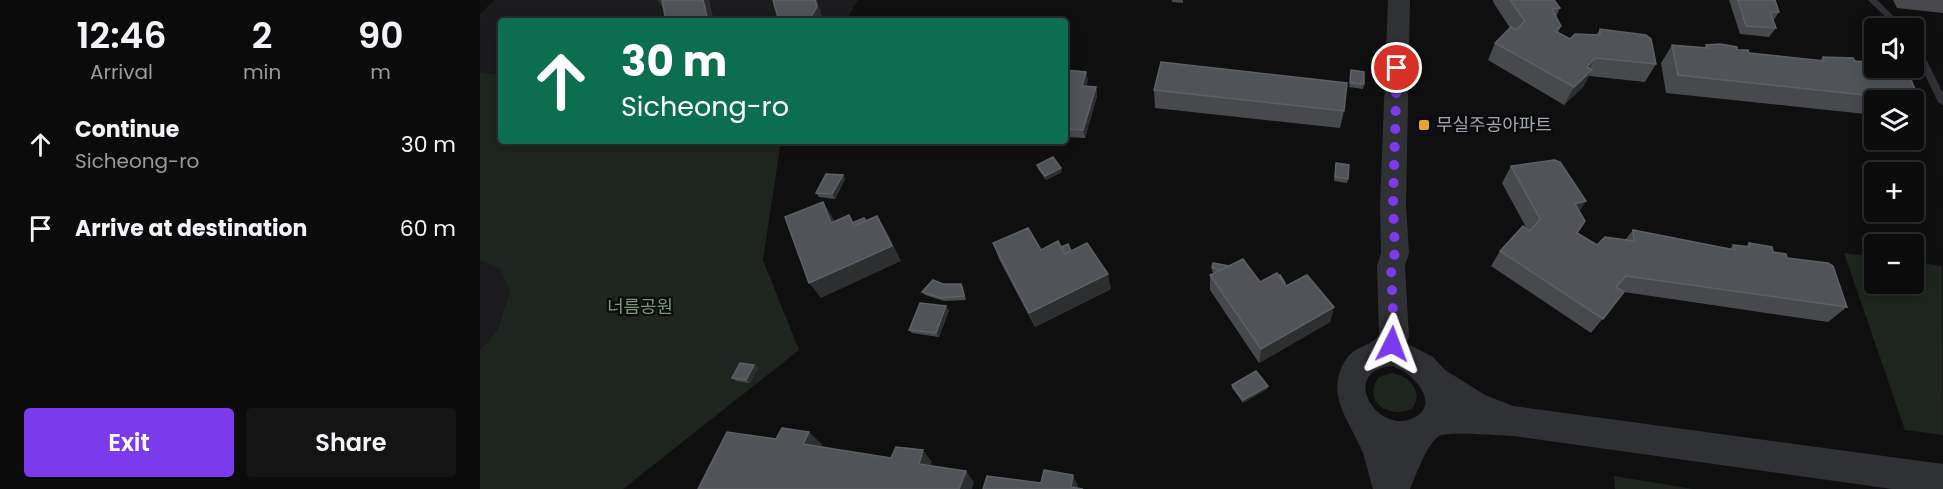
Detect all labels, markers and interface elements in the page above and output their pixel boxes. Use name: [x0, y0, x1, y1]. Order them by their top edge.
text: 12:46: [76, 10, 166, 61]
text: 2: [252, 10, 272, 61]
text: 90: [358, 10, 404, 61]
map controls: [1864, 18, 1924, 294]
button: sound: [1864, 18, 1924, 78]
text: 30 m: [621, 32, 727, 91]
icon: ahead: [522, 42, 600, 120]
pin: [1371, 42, 1422, 93]
icon: arrive: [1380, 51, 1413, 84]
text: Arrival: [90, 58, 153, 86]
text: min: [243, 58, 281, 86]
text: m: [370, 58, 391, 86]
text: Sicheong-ro: [621, 88, 789, 125]
button: layers: [1864, 90, 1924, 150]
place label: 무실주공아파트: [1436, 112, 1552, 137]
text: Continue: [75, 114, 179, 145]
marker: 무실주공아파트: [1417, 118, 1431, 132]
icon: ahead: [24, 128, 57, 161]
text: 30 m: [401, 129, 456, 160]
text: Sicheong-ro: [75, 147, 199, 175]
button: +: [1864, 162, 1924, 222]
icon: arrive: [24, 212, 57, 245]
text: Arrive at destination: [75, 213, 307, 244]
text: 60 m: [400, 213, 456, 244]
button: −: [1864, 234, 1924, 294]
park label: 너름공원: [607, 294, 673, 319]
position arrow: [1360, 312, 1424, 376]
button: Exit: [24, 408, 234, 477]
button: Share: [246, 408, 456, 477]

